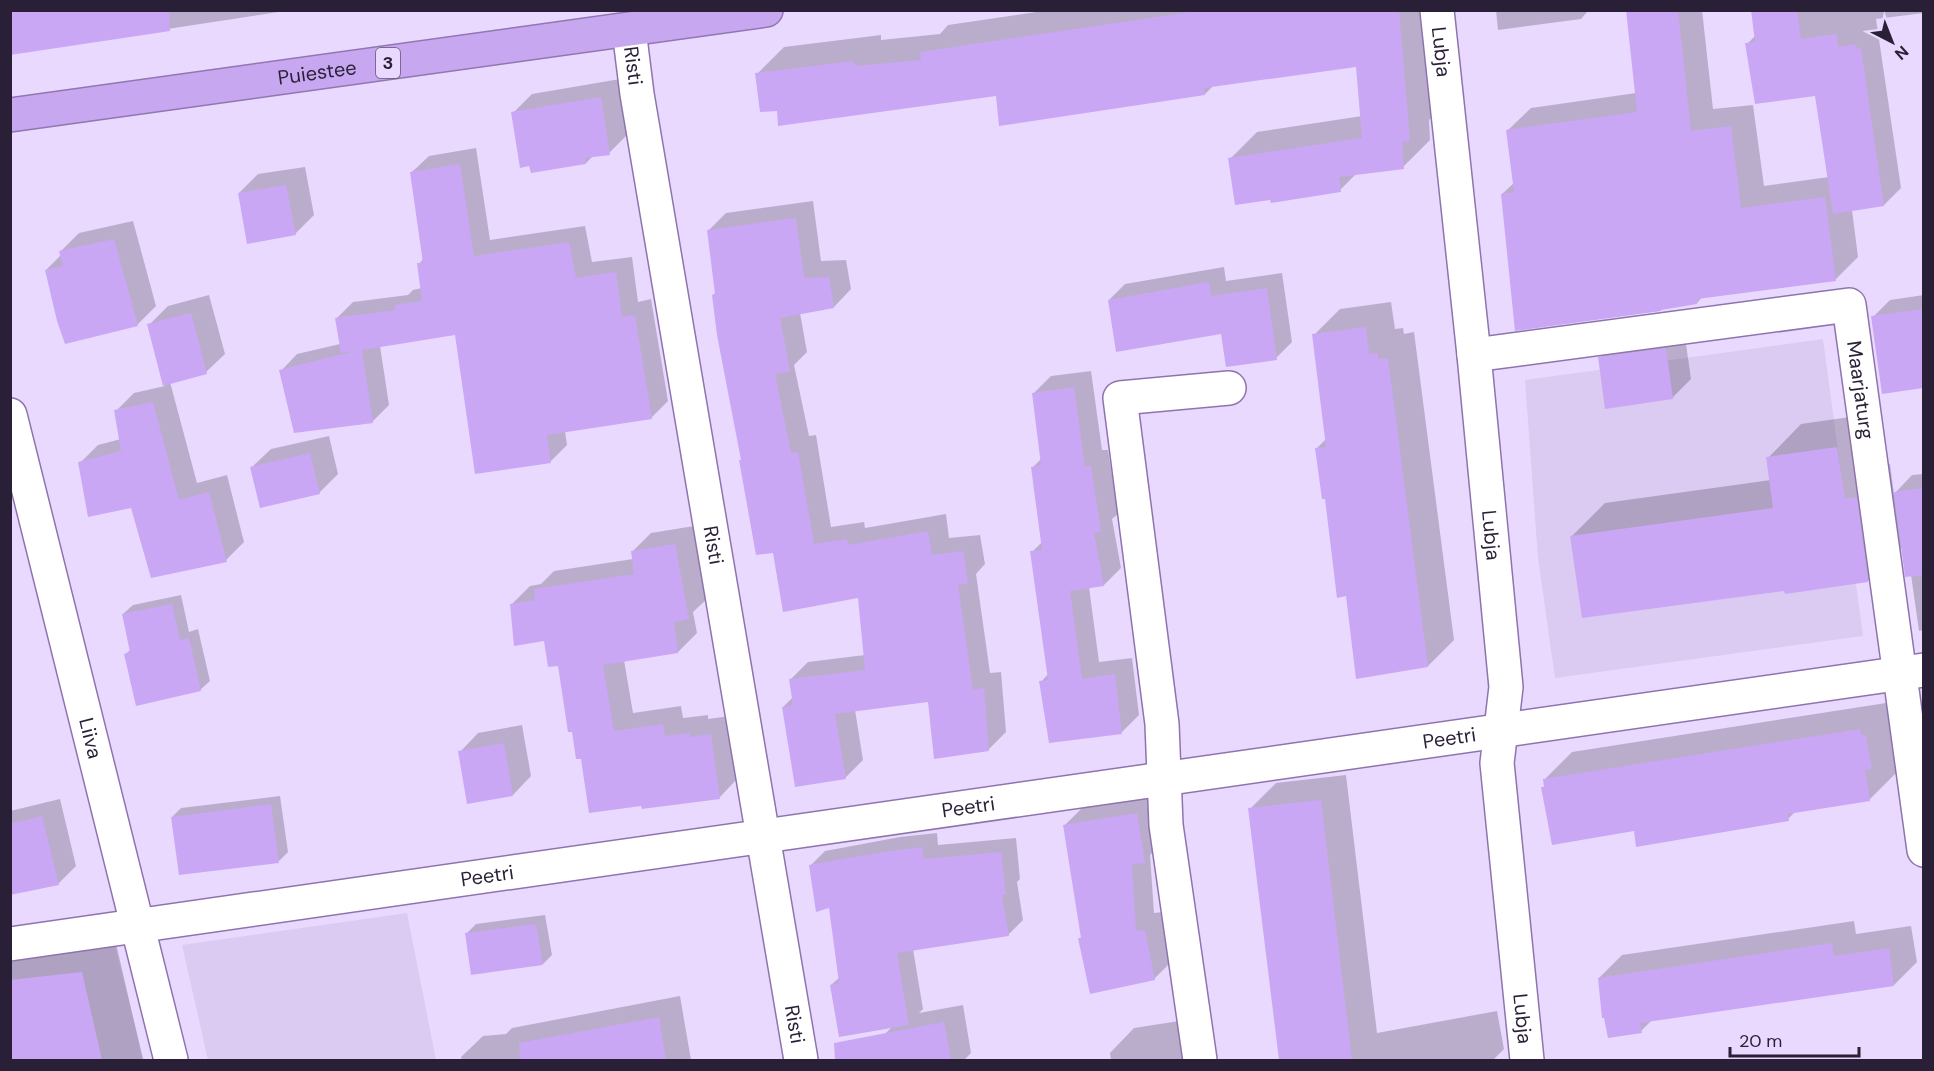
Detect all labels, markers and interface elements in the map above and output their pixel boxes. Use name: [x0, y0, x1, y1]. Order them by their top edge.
north arrow: [1862, 12, 1922, 72]
street label: Lubja: [1426, 25, 1457, 78]
text: N: [1890, 41, 1913, 64]
street label: Risti: [618, 45, 649, 87]
road number: 3: [376, 48, 400, 78]
street label: Puiestee: [276, 54, 358, 91]
street label: Maarjaturg: [1841, 339, 1880, 441]
street label: Lubja: [1476, 509, 1507, 561]
street label: Risti: [697, 524, 730, 566]
street label: Liiva: [73, 715, 108, 761]
street label: Peetri: [1421, 721, 1478, 755]
street label: Peetri: [940, 790, 997, 823]
street label: Peetri: [459, 859, 515, 892]
street label: Lubja: [1507, 992, 1538, 1045]
street label: Risti: [779, 1003, 811, 1046]
scale bar: [1730, 1020, 1859, 1058]
text: 20 m: [1739, 1029, 1782, 1053]

